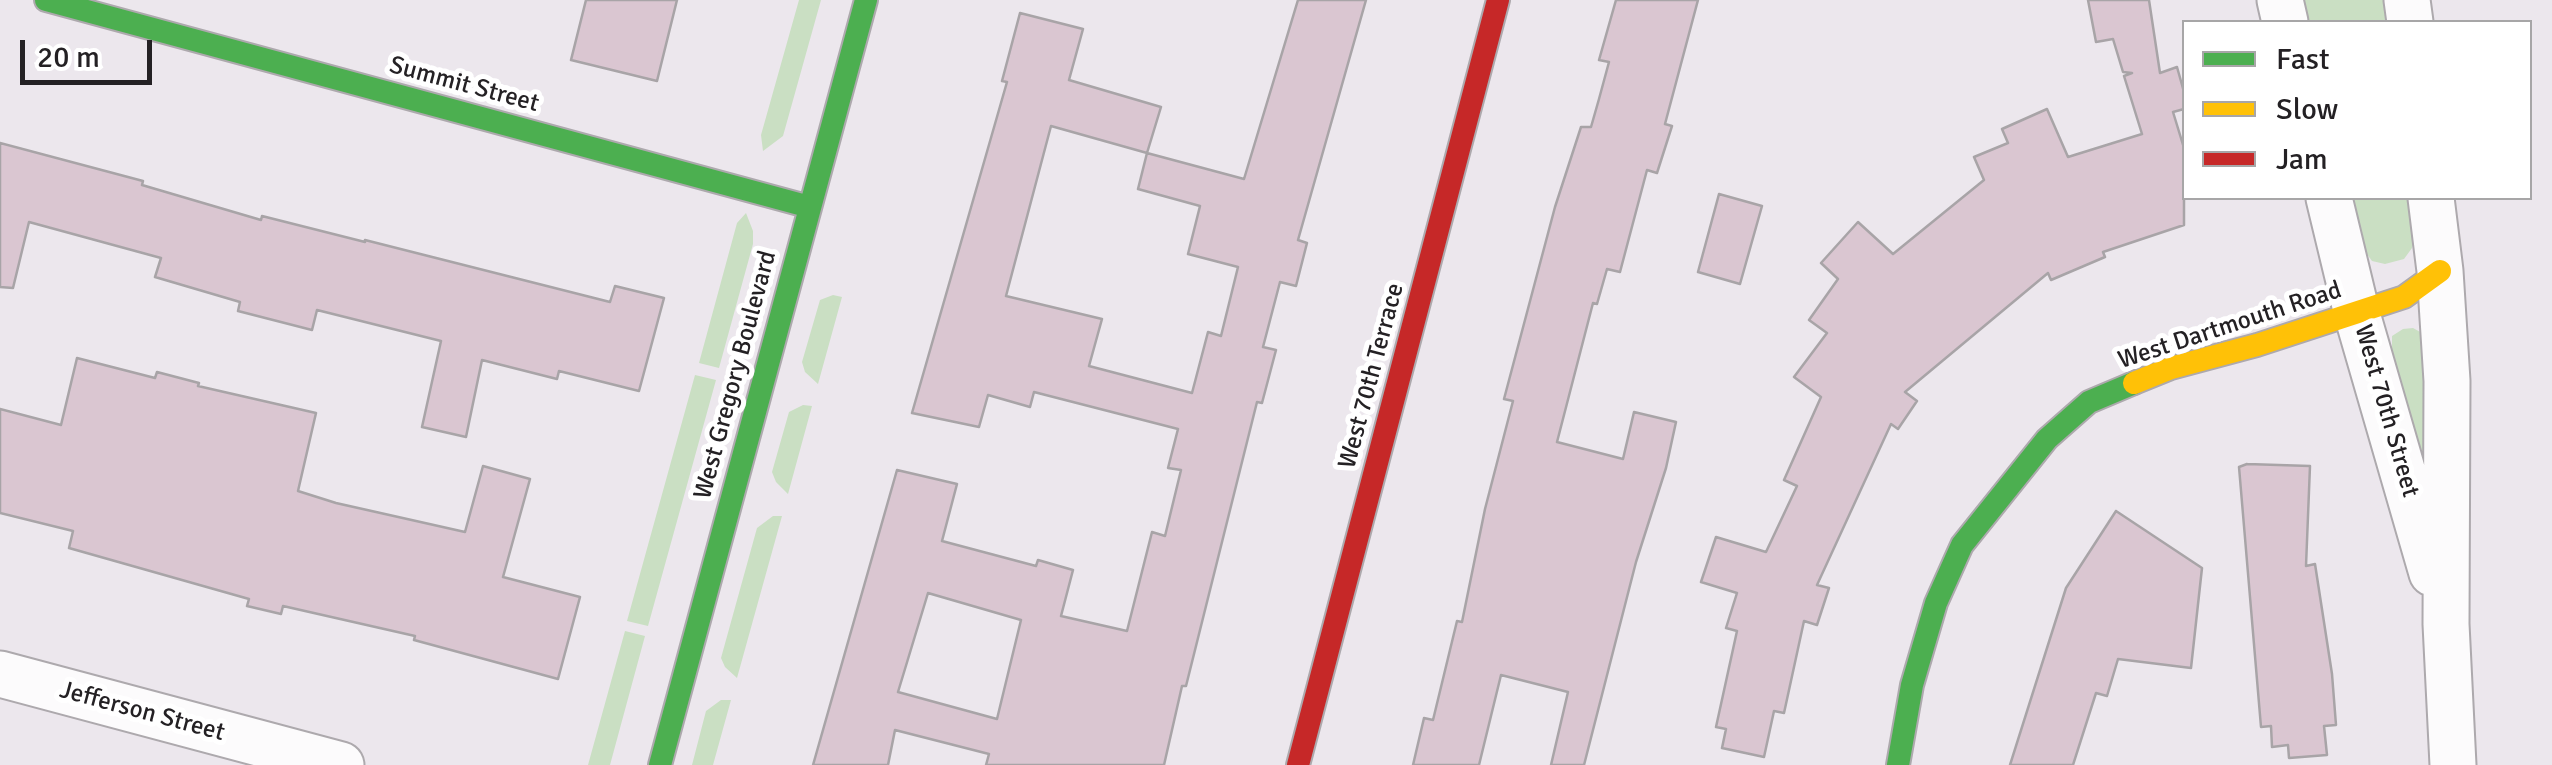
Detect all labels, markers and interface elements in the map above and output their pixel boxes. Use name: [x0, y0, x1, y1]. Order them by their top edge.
scale bar: [25, 20, 158, 82]
legend: [2182, 20, 2532, 200]
text: 20 m: [37, 39, 100, 76]
text: Fast: [2276, 41, 2329, 78]
street label: Summit Street: [386, 51, 542, 119]
text: Slow: [2276, 91, 2338, 128]
text: Jam: [2276, 141, 2328, 178]
street label: West Gregory Boulevard: [688, 248, 784, 502]
street label: West Dartmouth Road: [2115, 276, 2345, 376]
street label: West 70th Terrace: [1333, 280, 1411, 472]
street label: West 70th Street: [2347, 321, 2425, 501]
street label: Jefferson Street: [56, 676, 228, 748]

